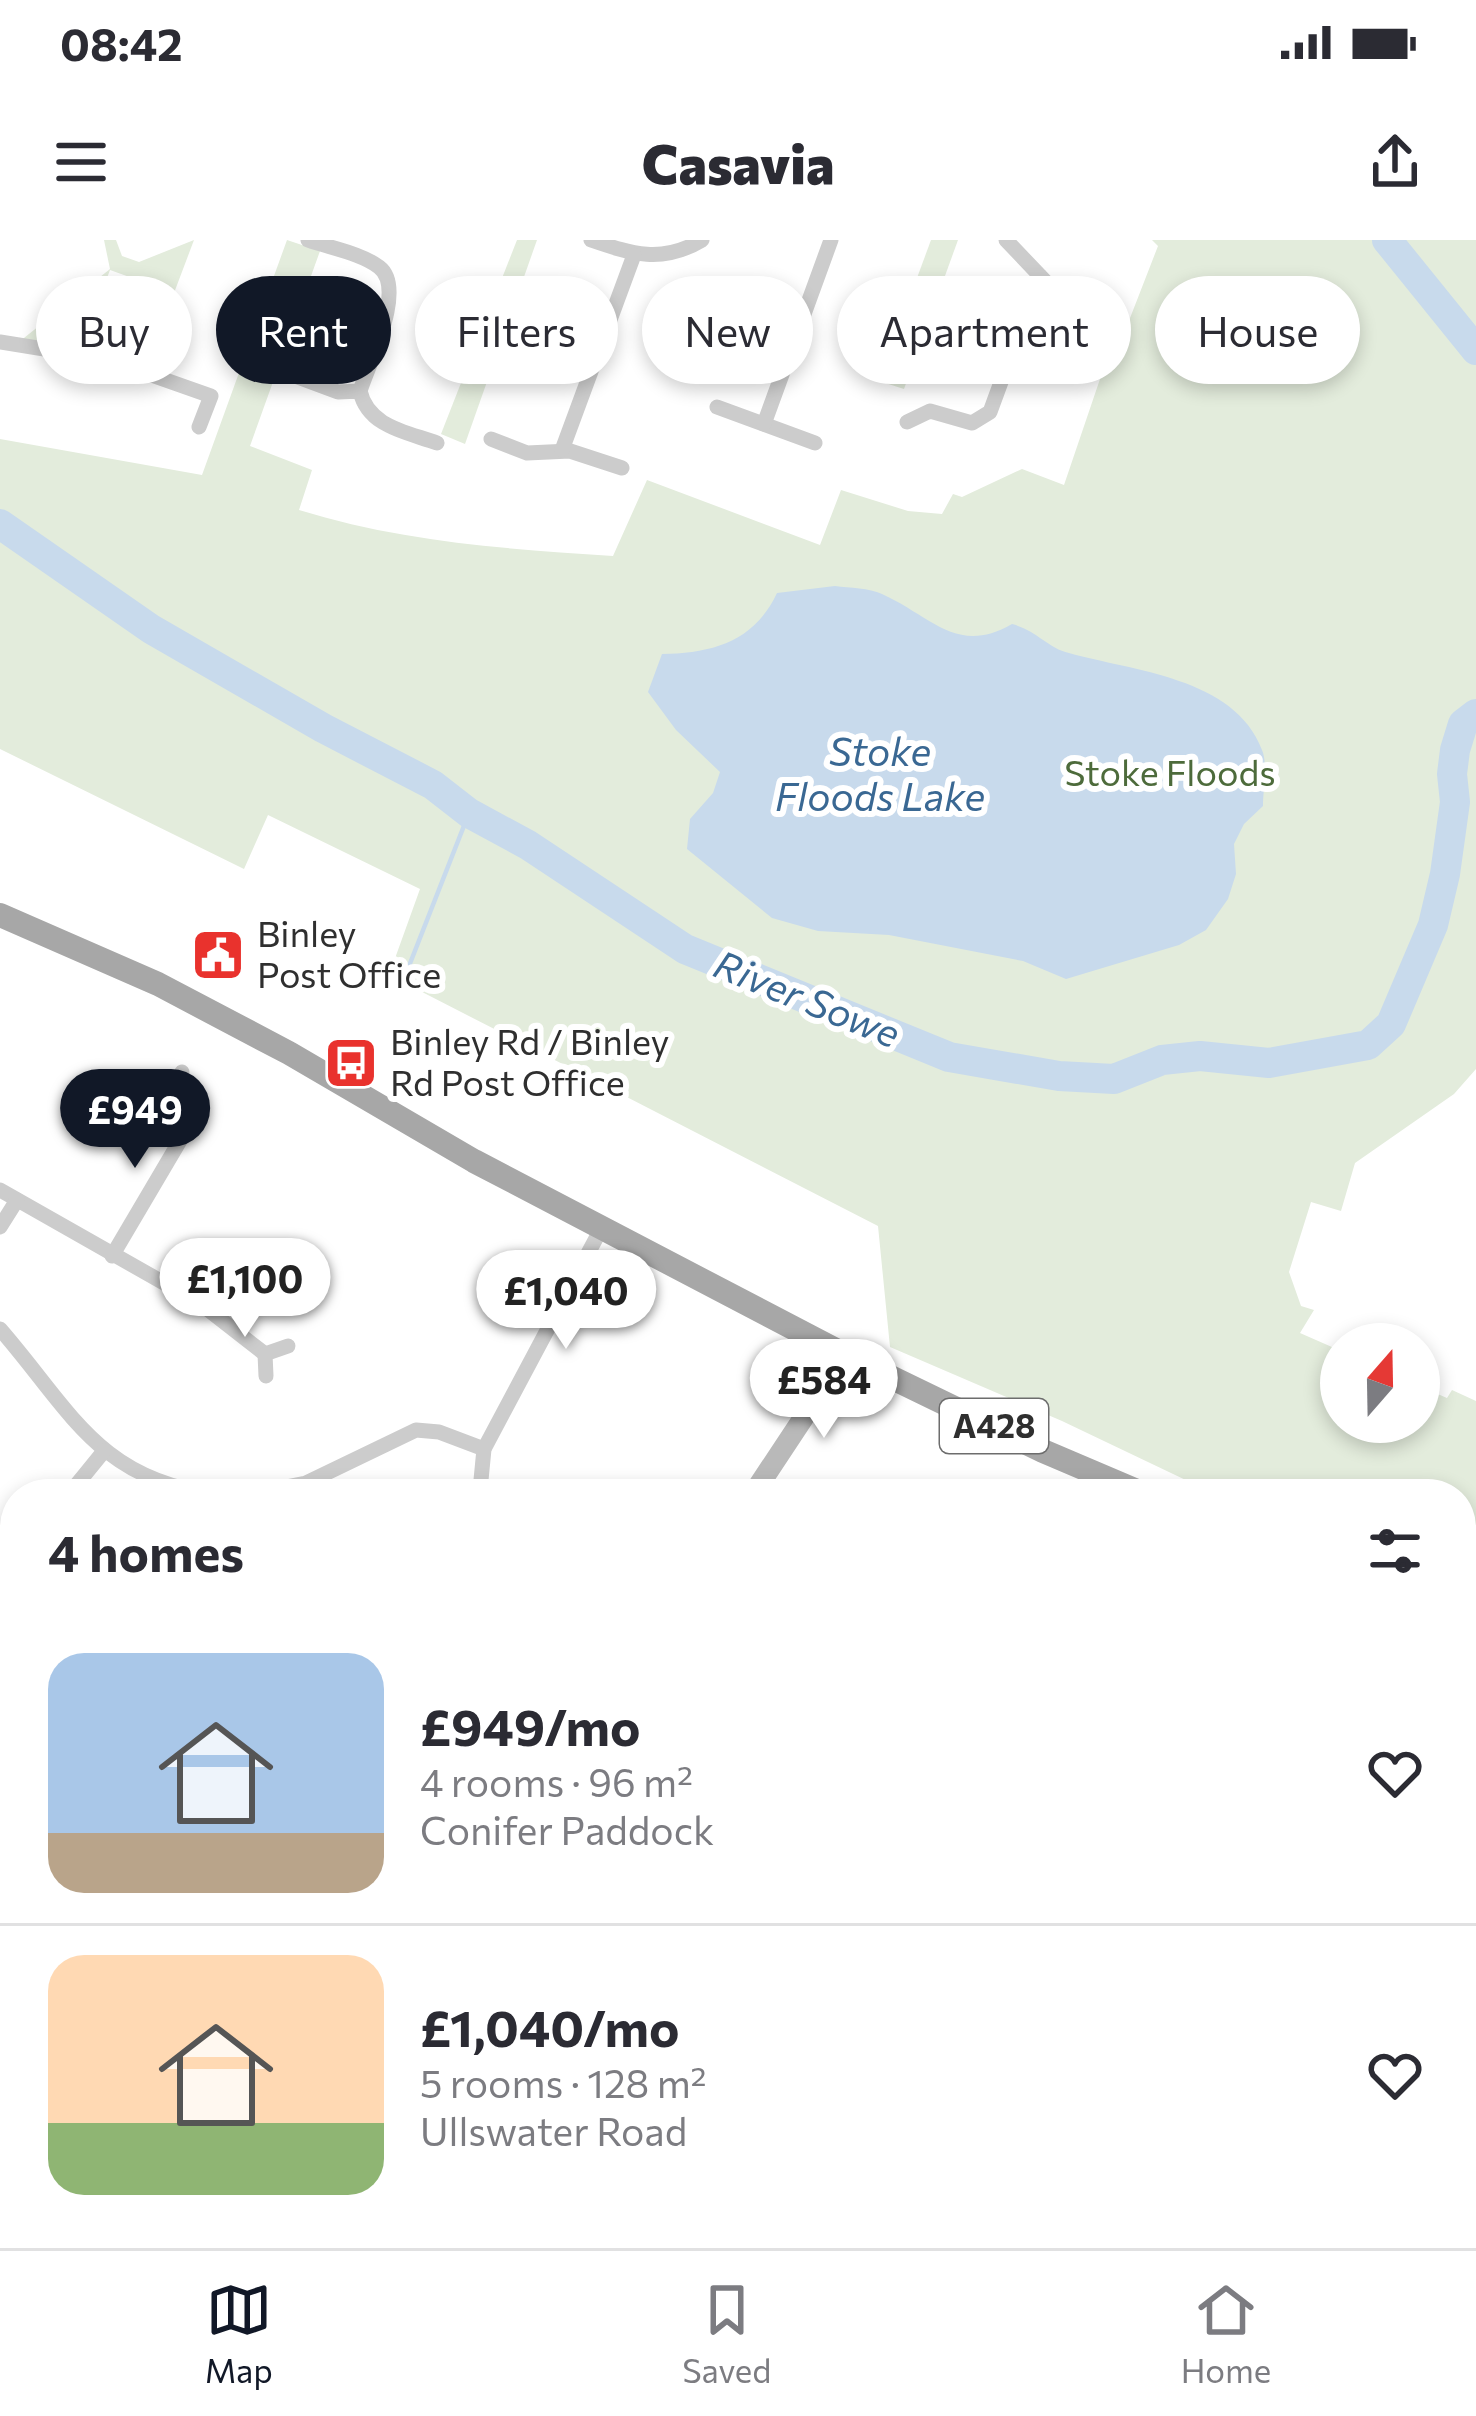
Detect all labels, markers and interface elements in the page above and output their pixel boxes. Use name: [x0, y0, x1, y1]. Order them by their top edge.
text: 08:42: [60, 15, 183, 70]
icon: menu: [48, 129, 114, 195]
text: Casavia: [642, 129, 834, 195]
icon: share: [1362, 129, 1428, 195]
chip: Buy: [36, 276, 192, 384]
chip: Rent: [216, 276, 391, 384]
chip: Filters: [415, 276, 618, 384]
chip: New: [642, 276, 813, 384]
chip: Apartment: [837, 276, 1131, 384]
chip: House: [1155, 276, 1360, 384]
water label: Stoke Floods Lake: [775, 726, 985, 819]
park label: Stoke Floods: [1064, 749, 1276, 793]
place label: Binley Post Office: [257, 910, 441, 995]
public building icon: Binley Post Office: [190, 927, 246, 983]
water label: River Sowe: [708, 938, 908, 1056]
place label: Binley Rd / Binley Rd Post Office: [390, 1018, 669, 1103]
bus stop icon: Binley Rd / Binley Rd Post Office: [323, 1035, 379, 1091]
pin: £949: [64, 1069, 206, 1171]
text: £949: [87, 1084, 183, 1132]
pin: £1,100: [147, 1238, 343, 1340]
pin: £1,040: [468, 1250, 664, 1352]
text: £1,100: [187, 1253, 303, 1301]
text: £1,040: [503, 1265, 629, 1313]
north arrow: [1320, 1323, 1440, 1443]
map controls: [1320, 1323, 1440, 1443]
pin: £584: [753, 1339, 895, 1441]
text: £584: [777, 1354, 871, 1402]
road number: A428: [940, 1399, 1048, 1453]
icon: filters: [1362, 1518, 1428, 1584]
text: 4 homes: [48, 1520, 244, 1583]
text: £949/mo: [420, 1694, 641, 1757]
icon: home: [144, 1701, 288, 1845]
icon: heart: [1362, 1740, 1428, 1806]
text: 4 rooms · 96 m²: [420, 1757, 693, 1805]
text: Conifer Paddock: [420, 1805, 714, 1853]
text: £1,040/mo: [420, 1995, 680, 2058]
icon: home: [144, 2003, 288, 2147]
icon: heart: [1362, 2042, 1428, 2108]
text: 5 rooms · 128 m²: [420, 2058, 706, 2106]
text: Ullswater Road: [420, 2106, 687, 2154]
tab: Map: [205, 2277, 273, 2390]
tab: Saved: [682, 2277, 771, 2390]
tab: Home: [1181, 2277, 1271, 2390]

